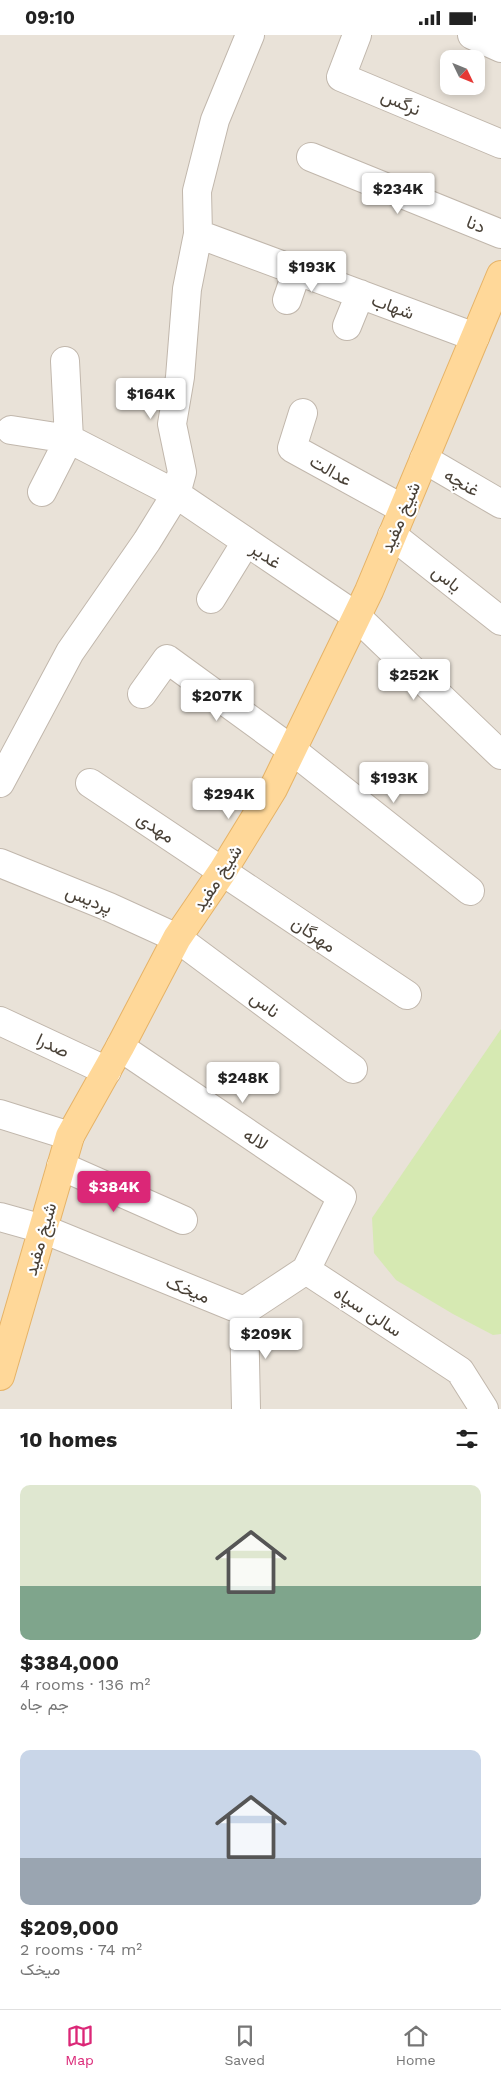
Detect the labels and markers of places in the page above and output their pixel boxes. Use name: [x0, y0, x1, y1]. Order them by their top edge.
pin: $234K: [363, 173, 433, 215]
pin: $193K: [277, 251, 347, 293]
pin: $164K: [116, 377, 186, 420]
pin: $252K: [379, 659, 449, 701]
pin: $207K: [182, 679, 252, 722]
pin: $193K: [359, 761, 429, 804]
pin: $294K: [194, 777, 264, 820]
pin: $248K: [208, 1061, 278, 1104]
pin: $384K: [79, 1171, 149, 1213]
pin: $209K: [231, 1317, 301, 1360]

